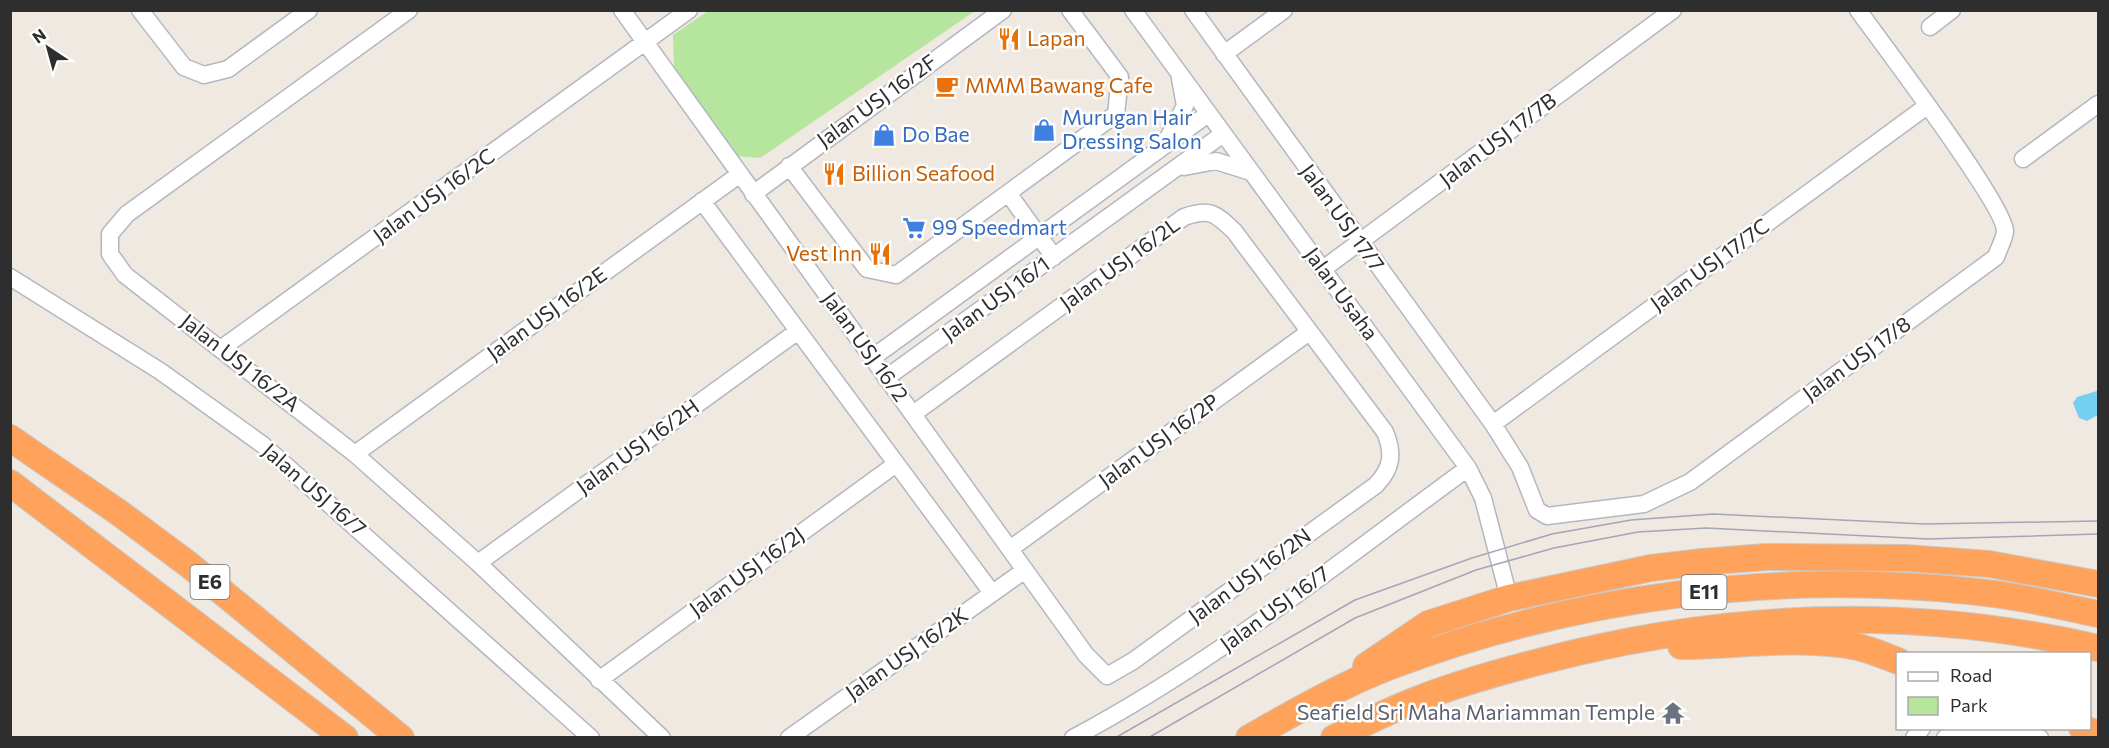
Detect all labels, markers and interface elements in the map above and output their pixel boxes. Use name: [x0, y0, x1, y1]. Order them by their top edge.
north arrow: [18, 18, 78, 78]
text: N: [28, 24, 49, 47]
place label: Lapan: [1027, 25, 1085, 50]
restaurant icon: Lapan: [996, 26, 1022, 52]
street label: Jalan USJ 16/2F: [811, 48, 941, 152]
place label: MMM Bawang Cafe: [965, 72, 1153, 97]
cafe icon: MMM Bawang Cafe: [934, 73, 960, 99]
street label: Jalan USJ 17/7B: [1434, 87, 1560, 191]
place label: Murugan Hair Dressing Salon: [1062, 104, 1202, 153]
shop icon: Murugan Hair Dressing Salon: [1031, 117, 1057, 143]
place label: Do Bae: [902, 121, 970, 146]
shop icon: Do Bae: [871, 122, 897, 148]
street label: Jalan USJ 16/2C: [368, 142, 499, 247]
street label: Jalan USJ 17/7: [1296, 159, 1390, 276]
place label: Billion Seafood: [852, 160, 995, 185]
restaurant icon: Billion Seafood: [821, 161, 847, 187]
street label: Jalan USJ 16/2L: [1055, 211, 1184, 315]
street label: Jalan USJ 17/7C: [1645, 212, 1773, 315]
place label: 99 Speedmart: [932, 214, 1067, 239]
supermarket icon: 99 Speedmart: [901, 215, 927, 241]
place label: Vest Inn: [786, 240, 862, 265]
restaurant icon: Vest Inn: [867, 241, 893, 267]
street label: Jalan Usaha: [1300, 242, 1384, 344]
street label: Jalan USJ 16/1: [936, 250, 1054, 345]
street label: Jalan USJ 16/2E: [481, 261, 611, 365]
street label: Jalan USJ 16/2: [818, 286, 914, 406]
street label: Jalan USJ 16/2A: [176, 308, 305, 416]
street label: Jalan USJ 17/8: [1797, 310, 1915, 405]
street label: Jalan USJ 16/2P: [1093, 388, 1223, 492]
street label: Jalan USJ 16/2H: [571, 393, 703, 499]
street label: Jalan USJ 16/7: [258, 437, 372, 541]
street label: Jalan USJ 16/2J: [684, 521, 808, 621]
street label: Jalan USJ 16/2N: [1183, 522, 1315, 628]
street label: Jalan USJ 16/7: [1215, 560, 1334, 656]
road number: E6: [190, 565, 230, 599]
road number: E11: [1682, 575, 1726, 609]
street label: Jalan USJ 16/2K: [840, 601, 972, 704]
legend: [1896, 652, 2091, 730]
text: Road: [1950, 664, 1992, 686]
text: Park: [1950, 694, 1988, 716]
place label: Seafield Sri Maha Mariamman Temple: [1297, 699, 1655, 724]
temple icon: Seafield Sri Maha Mariamman Temple: [1660, 700, 1686, 726]

